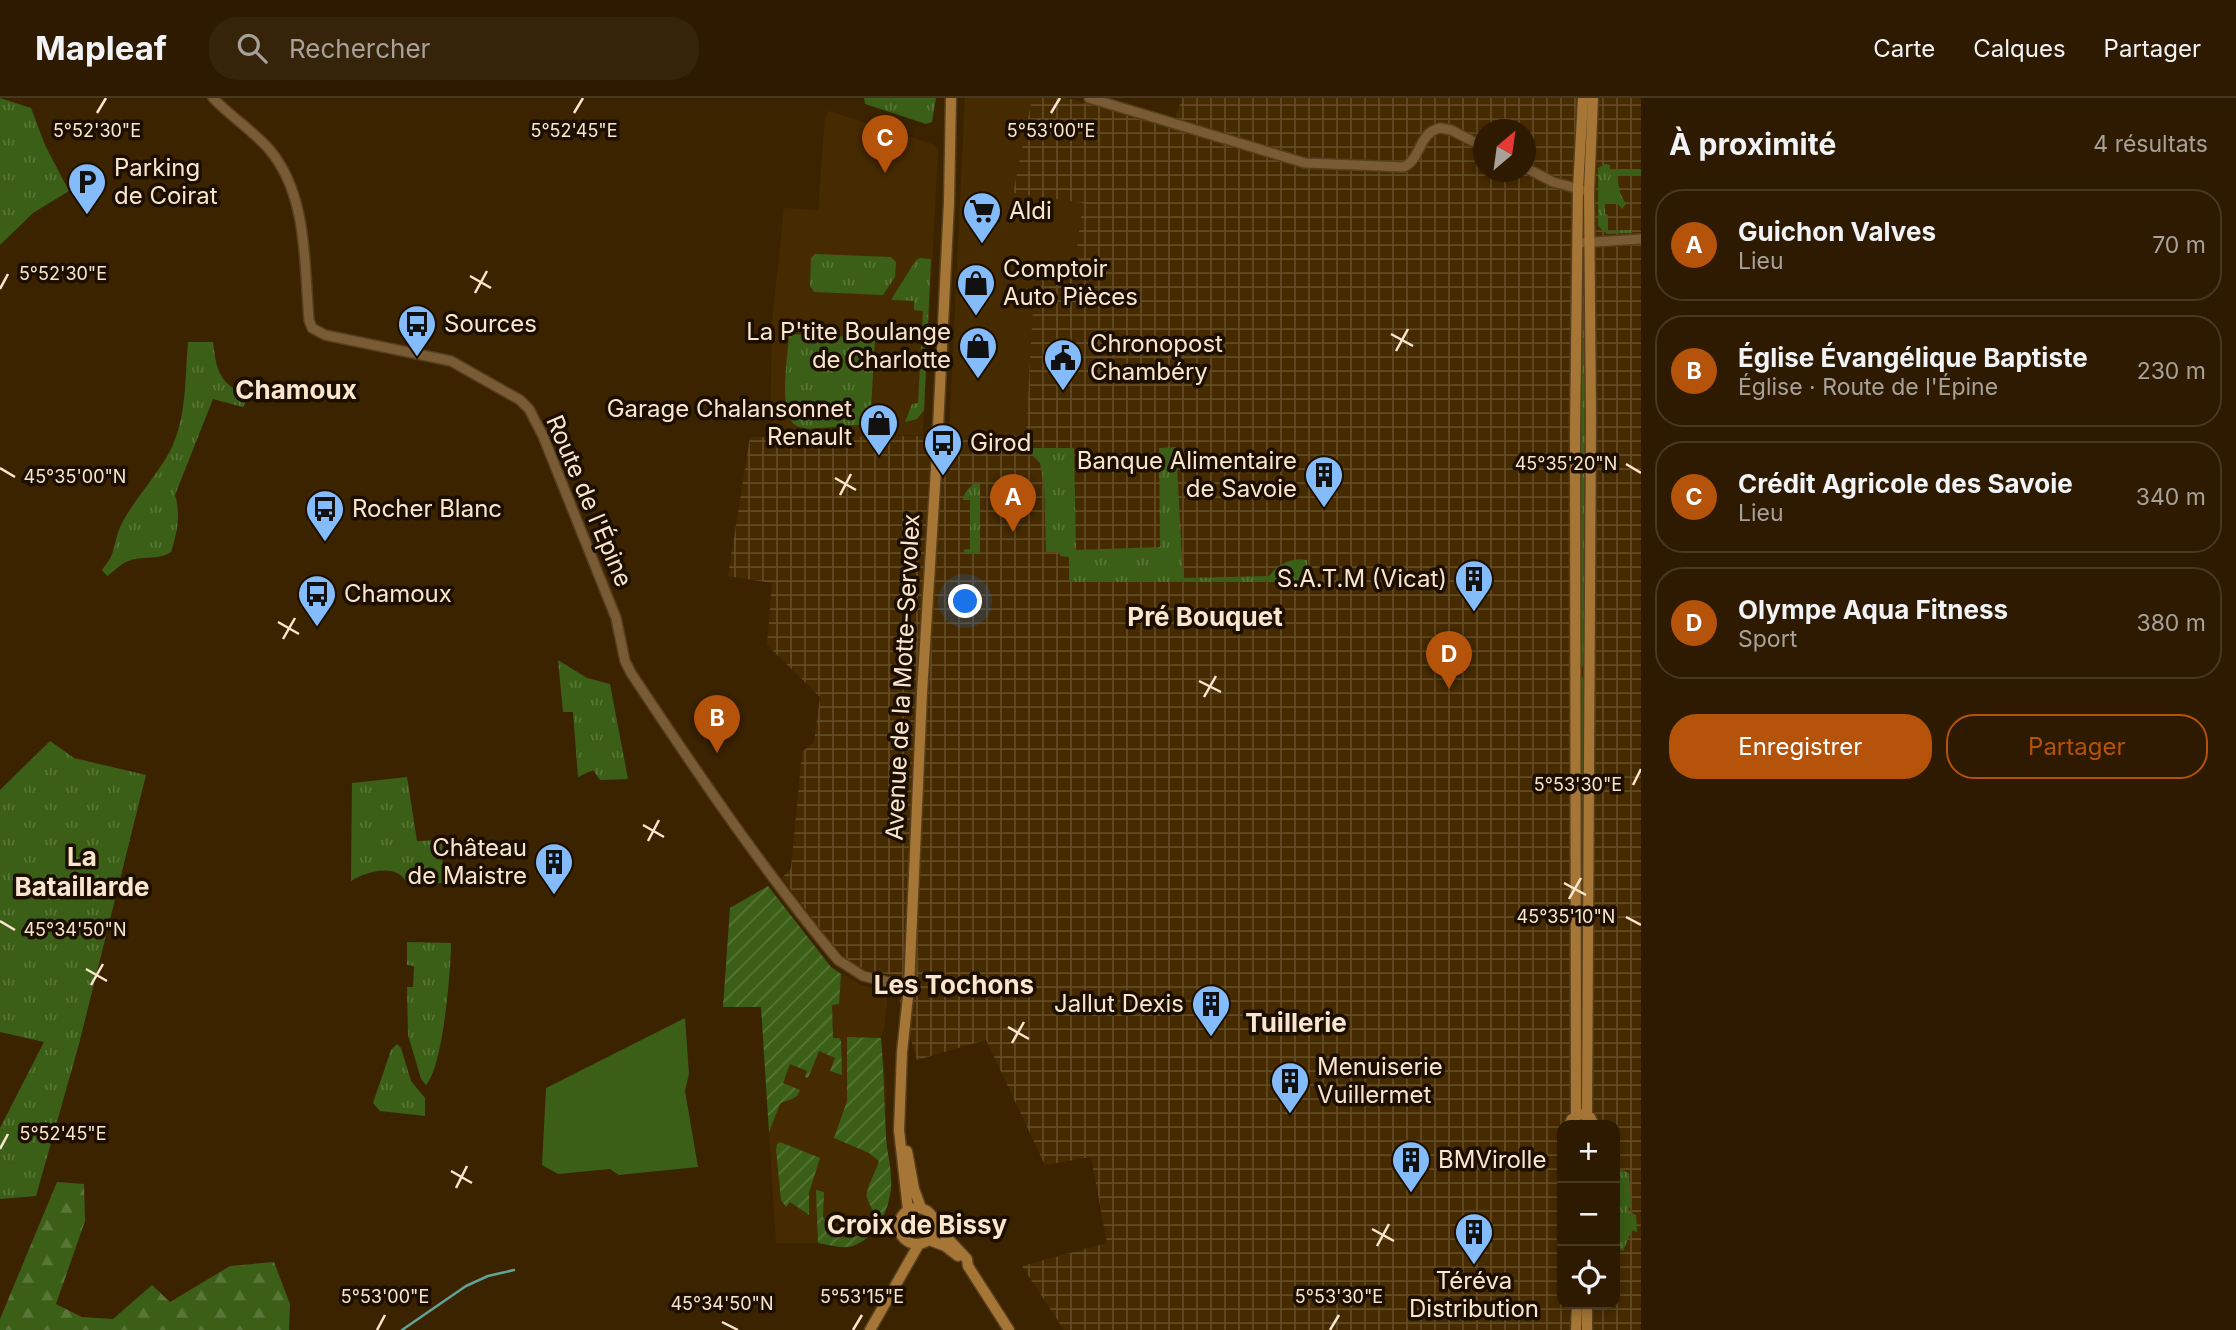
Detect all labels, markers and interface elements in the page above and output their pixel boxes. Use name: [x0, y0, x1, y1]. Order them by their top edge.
search box: [209, 17, 699, 80]
text: Mapleaf: [35, 28, 167, 68]
icon: search: [233, 29, 271, 67]
text: Rechercher: [289, 33, 430, 64]
text: Carte: [1873, 34, 1935, 63]
text: Calques: [1973, 34, 2066, 63]
text: Partager: [2104, 34, 2201, 63]
pin: C: [862, 115, 908, 173]
north arrow: [1473, 119, 1536, 182]
text: 5°52'30"E: [53, 120, 141, 141]
text: 5°52'45"E: [530, 120, 618, 141]
text: 5°53'00"E: [1007, 120, 1095, 141]
text: À proximité: [1669, 126, 1836, 162]
text: 4 résultats: [2093, 130, 2208, 158]
place label: Parking de Coirat: [114, 153, 218, 210]
parking icon: Parking de Coirat: [66, 161, 108, 216]
supermarket icon: Aldi: [961, 190, 1003, 245]
place label: Aldi: [1009, 196, 1052, 225]
text: Guichon Valves: [1738, 216, 1936, 247]
text: A: [1685, 231, 1703, 259]
text: 70 m: [2152, 231, 2206, 259]
text: Lieu: [1738, 247, 1784, 275]
place label: Comptoir Auto Pièces: [1003, 254, 1138, 311]
shop icon: Comptoir Auto Pièces: [955, 262, 997, 317]
text: 5°52'30"E: [19, 263, 107, 284]
bus stop icon: Sources: [396, 303, 438, 358]
place label: Sources: [444, 309, 537, 338]
place label: La P'tite Boulange de Charlotte: [746, 317, 951, 374]
shop icon: La P'tite Boulange de Charlotte: [957, 325, 999, 380]
place label: Chronopost Chambéry: [1090, 329, 1223, 386]
public building icon: Chronopost Chambéry: [1042, 337, 1084, 392]
text: Église Évangélique Baptiste: [1738, 342, 2088, 373]
text: B: [1686, 357, 1702, 385]
text: 230 m: [2137, 357, 2206, 385]
text: Église · Route de l'Épine: [1738, 373, 1998, 401]
district label: Chamoux: [235, 374, 357, 405]
place label: Garage Chalansonnet Renault: [607, 394, 852, 451]
shop icon: Garage Chalansonnet Renault: [858, 402, 900, 457]
street label: Route de l'Épine: [540, 410, 640, 591]
bus stop icon: Girod: [922, 422, 964, 477]
place label: Girod: [970, 428, 1031, 457]
place label: Banque Alimentaire de Savoie: [1077, 446, 1297, 503]
text: 45°35'20"N: [1515, 453, 1617, 474]
building icon: Banque Alimentaire de Savoie: [1303, 454, 1345, 509]
text: 45°35'00"N: [24, 466, 126, 487]
text: Crédit Agricole des Savoie: [1738, 468, 2073, 499]
pin: A: [990, 474, 1036, 532]
text: C: [1685, 483, 1703, 511]
text: 340 m: [2136, 483, 2206, 511]
bus stop icon: Rocher Blanc: [304, 488, 346, 543]
place label: Rocher Blanc: [352, 494, 502, 523]
text: Lieu: [1738, 499, 1784, 527]
street label: Avenue de la Motte-Servolex: [879, 513, 926, 841]
building icon: S.A.T.M (Vicat): [1453, 558, 1495, 613]
place label: S.A.T.M (Vicat): [1277, 564, 1447, 593]
bus stop icon: Chamoux: [296, 573, 338, 628]
place label: Chamoux: [344, 579, 452, 608]
your location: [948, 584, 982, 618]
text: Olympe Aqua Fitness: [1738, 594, 2008, 625]
district label: Pré Bouquet: [1127, 601, 1283, 632]
text: D: [1686, 609, 1702, 637]
text: 380 m: [2136, 609, 2206, 637]
text: Sport: [1738, 625, 1797, 653]
pin: D: [1426, 631, 1472, 689]
pin: B: [694, 695, 740, 753]
button: Enregistrer: [1669, 714, 1932, 779]
button: Partager: [1946, 714, 2208, 779]
text: 5°53'30"E: [1534, 774, 1622, 795]
place label: Château de Maistre: [407, 833, 527, 890]
district label: La Bataillarde: [14, 841, 150, 902]
building icon: Château de Maistre: [533, 841, 575, 896]
text: 45°35'10"N: [1517, 906, 1615, 927]
text: 45°34'50"N: [23, 919, 127, 940]
district label: Les Tochons: [874, 969, 1034, 1000]
building icon: Jallut Dexis: [1190, 983, 1232, 1038]
place label: Jallut Dexis: [1054, 989, 1184, 1018]
district label: Tuillerie: [1245, 1007, 1347, 1038]
place label: Menuiserie Vuillermet: [1317, 1052, 1443, 1109]
building icon: Menuiserie Vuillermet: [1269, 1060, 1311, 1115]
map controls: [1557, 1120, 1620, 1309]
button: +: [1557, 1120, 1620, 1183]
text: 5°52'45"E: [19, 1123, 107, 1144]
building icon: BMVirolle: [1390, 1139, 1432, 1194]
place label: BMVirolle: [1438, 1145, 1546, 1174]
button: −: [1557, 1183, 1620, 1246]
district label: Croix de Bissy: [827, 1209, 1008, 1240]
building icon: Téréva Distribution: [1453, 1211, 1495, 1266]
button: locate: [1557, 1246, 1620, 1309]
place label: Téréva Distribution: [1409, 1266, 1539, 1323]
text: 5°53'00"E: [341, 1286, 429, 1307]
text: 5°53'15"E: [820, 1286, 904, 1307]
text: 5°53'30"E: [1295, 1286, 1383, 1307]
text: 45°34'50"N: [670, 1293, 774, 1314]

